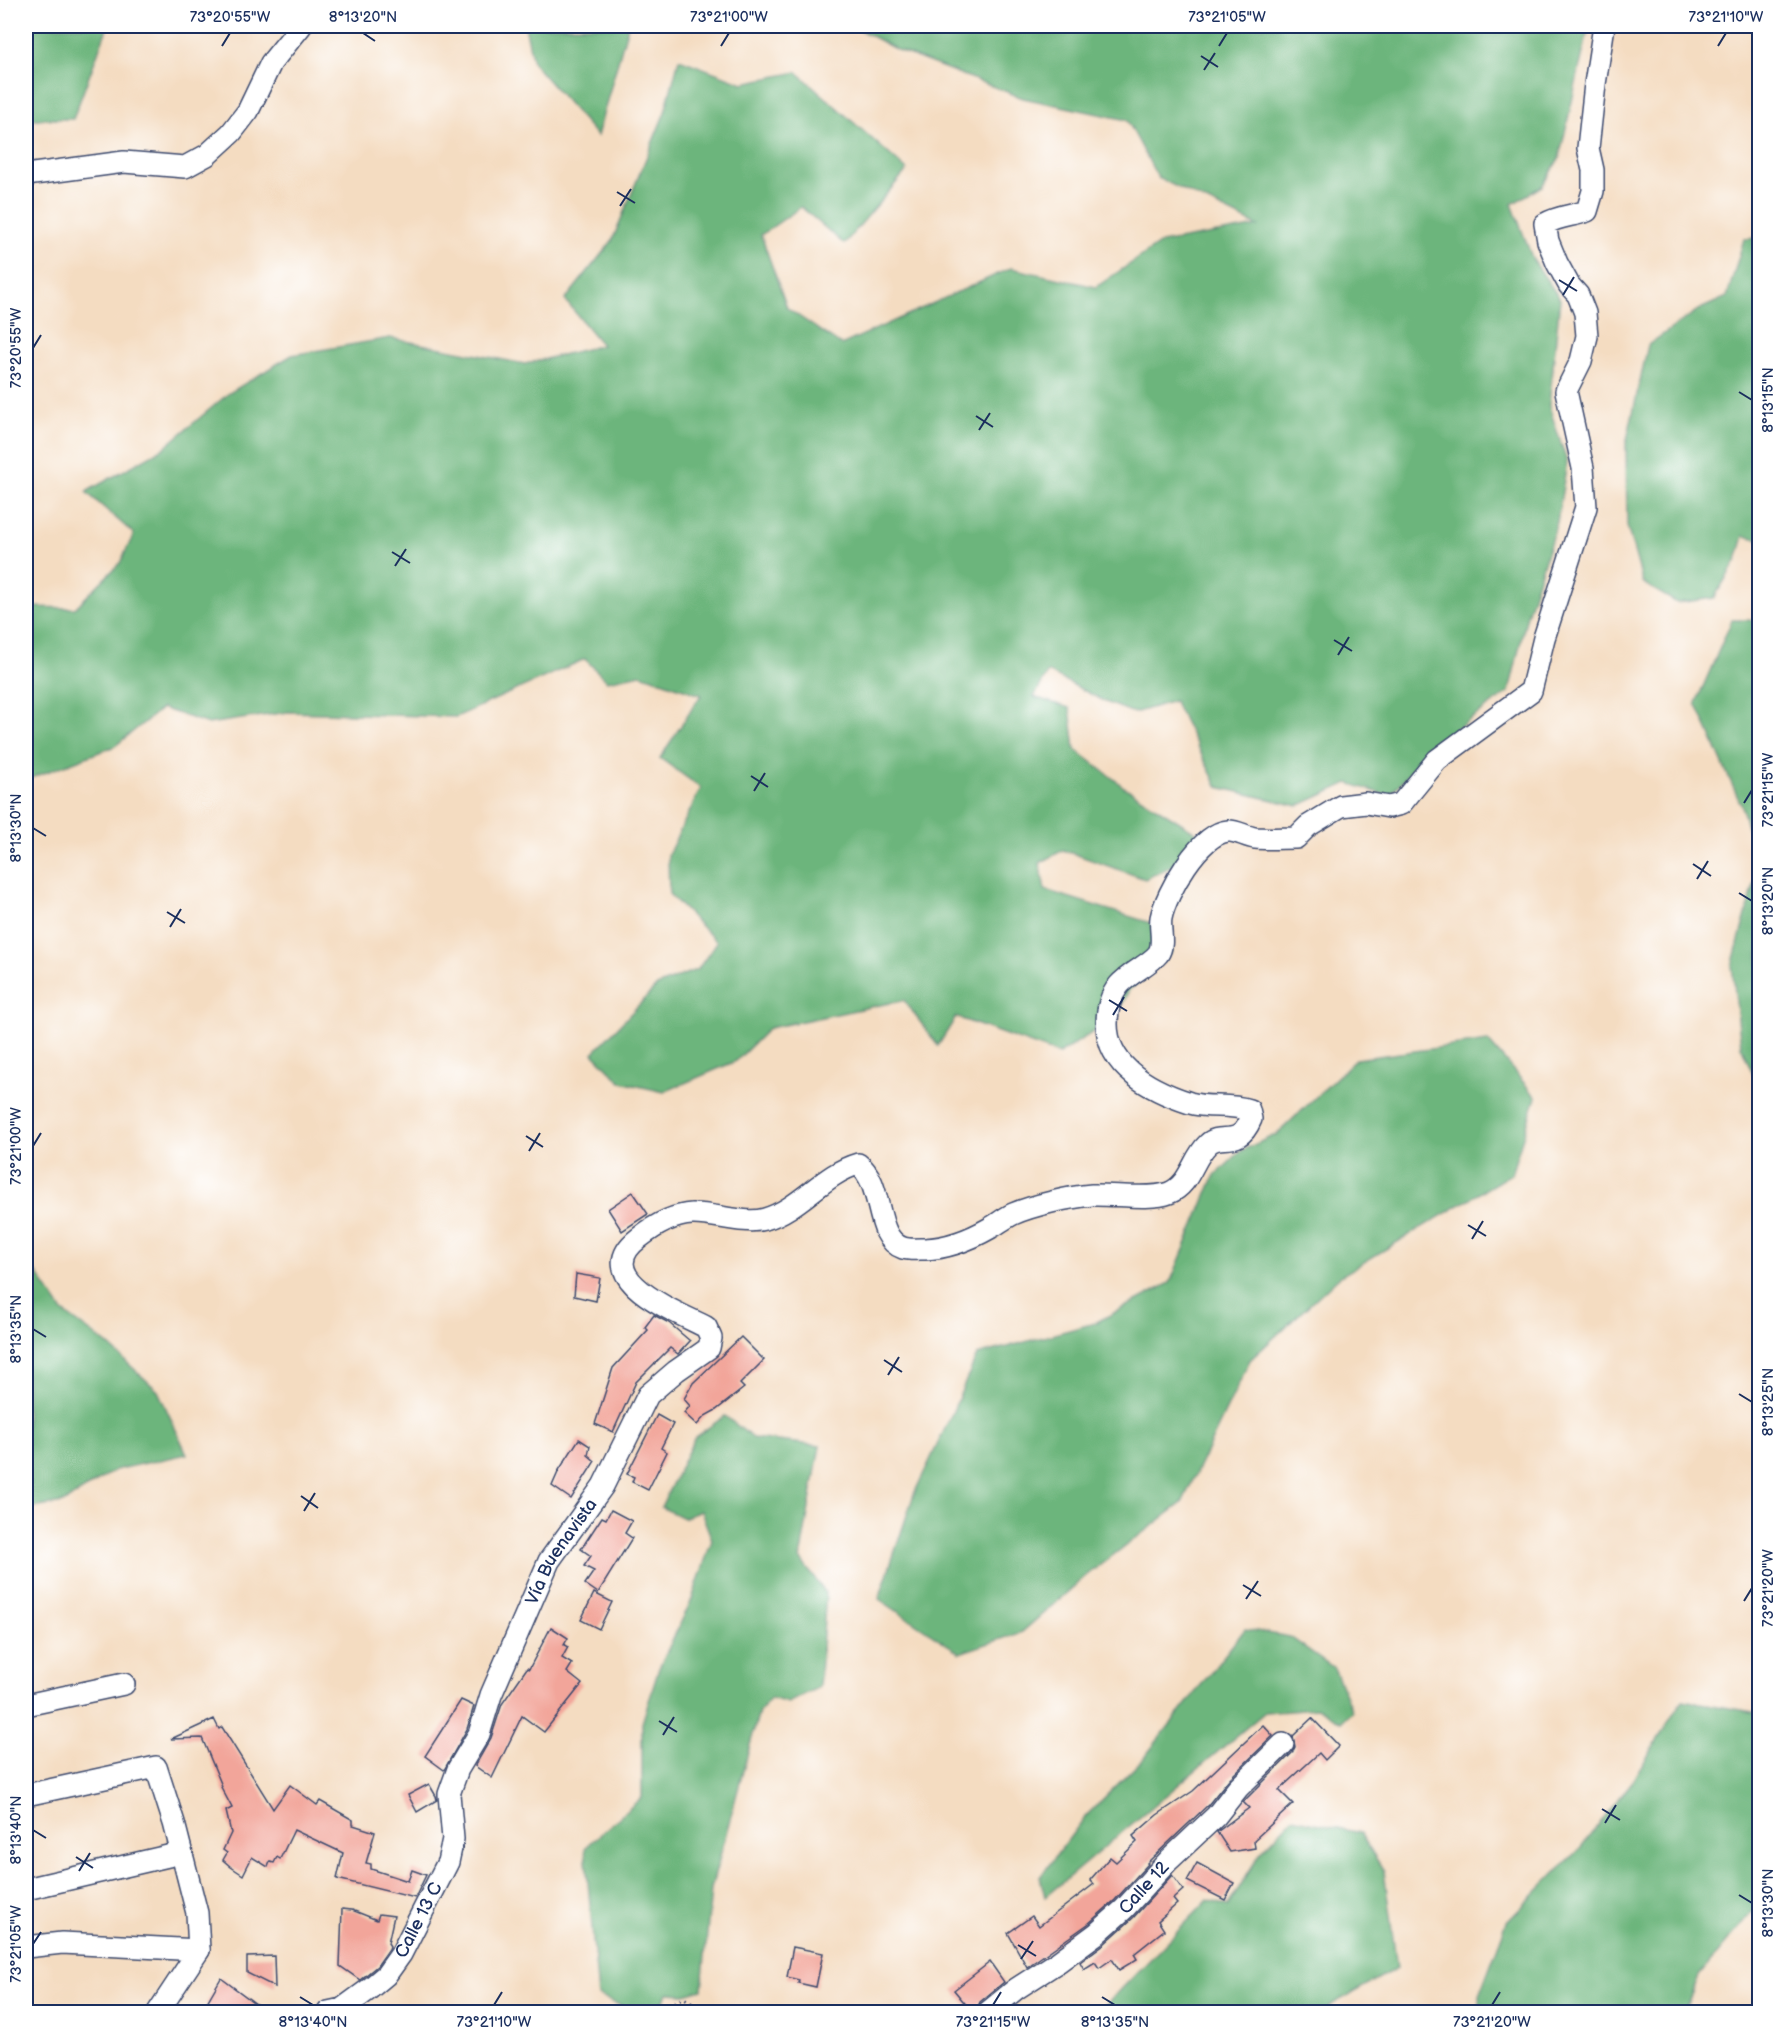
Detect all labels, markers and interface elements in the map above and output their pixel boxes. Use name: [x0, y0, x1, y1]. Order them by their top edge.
text: 73°20'55"W: [190, 8, 271, 27]
text: 8°13'20"N: [329, 8, 397, 27]
text: 73°21'00"W: [690, 8, 768, 27]
text: 73°21'05"W: [1188, 8, 1266, 27]
text: 73°21'10"W: [1689, 8, 1764, 27]
text: 73°20'55"W: [7, 307, 26, 388]
text: 8°13'15"N: [1759, 367, 1778, 433]
text: 73°21'15"W: [1759, 752, 1778, 827]
text: 8°13'30"N: [7, 794, 26, 862]
text: 8°13'20"N: [1759, 867, 1778, 935]
text: 73°21'00"W: [7, 1107, 26, 1185]
text: 8°13'35"N: [7, 1295, 26, 1363]
text: 8°13'25"N: [1759, 1368, 1778, 1436]
street label: Vía Buenavista: [521, 1495, 601, 1608]
text: 73°21'20"W: [1759, 1549, 1778, 1627]
text: 8°13'40"N: [7, 1796, 26, 1864]
street label: Calle 12: [1115, 1857, 1174, 1919]
text: 8°13'30"N: [1759, 1869, 1778, 1937]
street label: Calle 13 C: [391, 1879, 447, 1962]
text: 73°21'05"W: [7, 1905, 26, 1983]
text: 8°13'40"N: [279, 2013, 347, 2032]
text: 73°21'10"W: [457, 2013, 532, 2032]
text: 73°21'15"W: [956, 2013, 1031, 2032]
text: 8°13'35"N: [1081, 2013, 1149, 2032]
text: 73°21'20"W: [1453, 2013, 1531, 2032]

